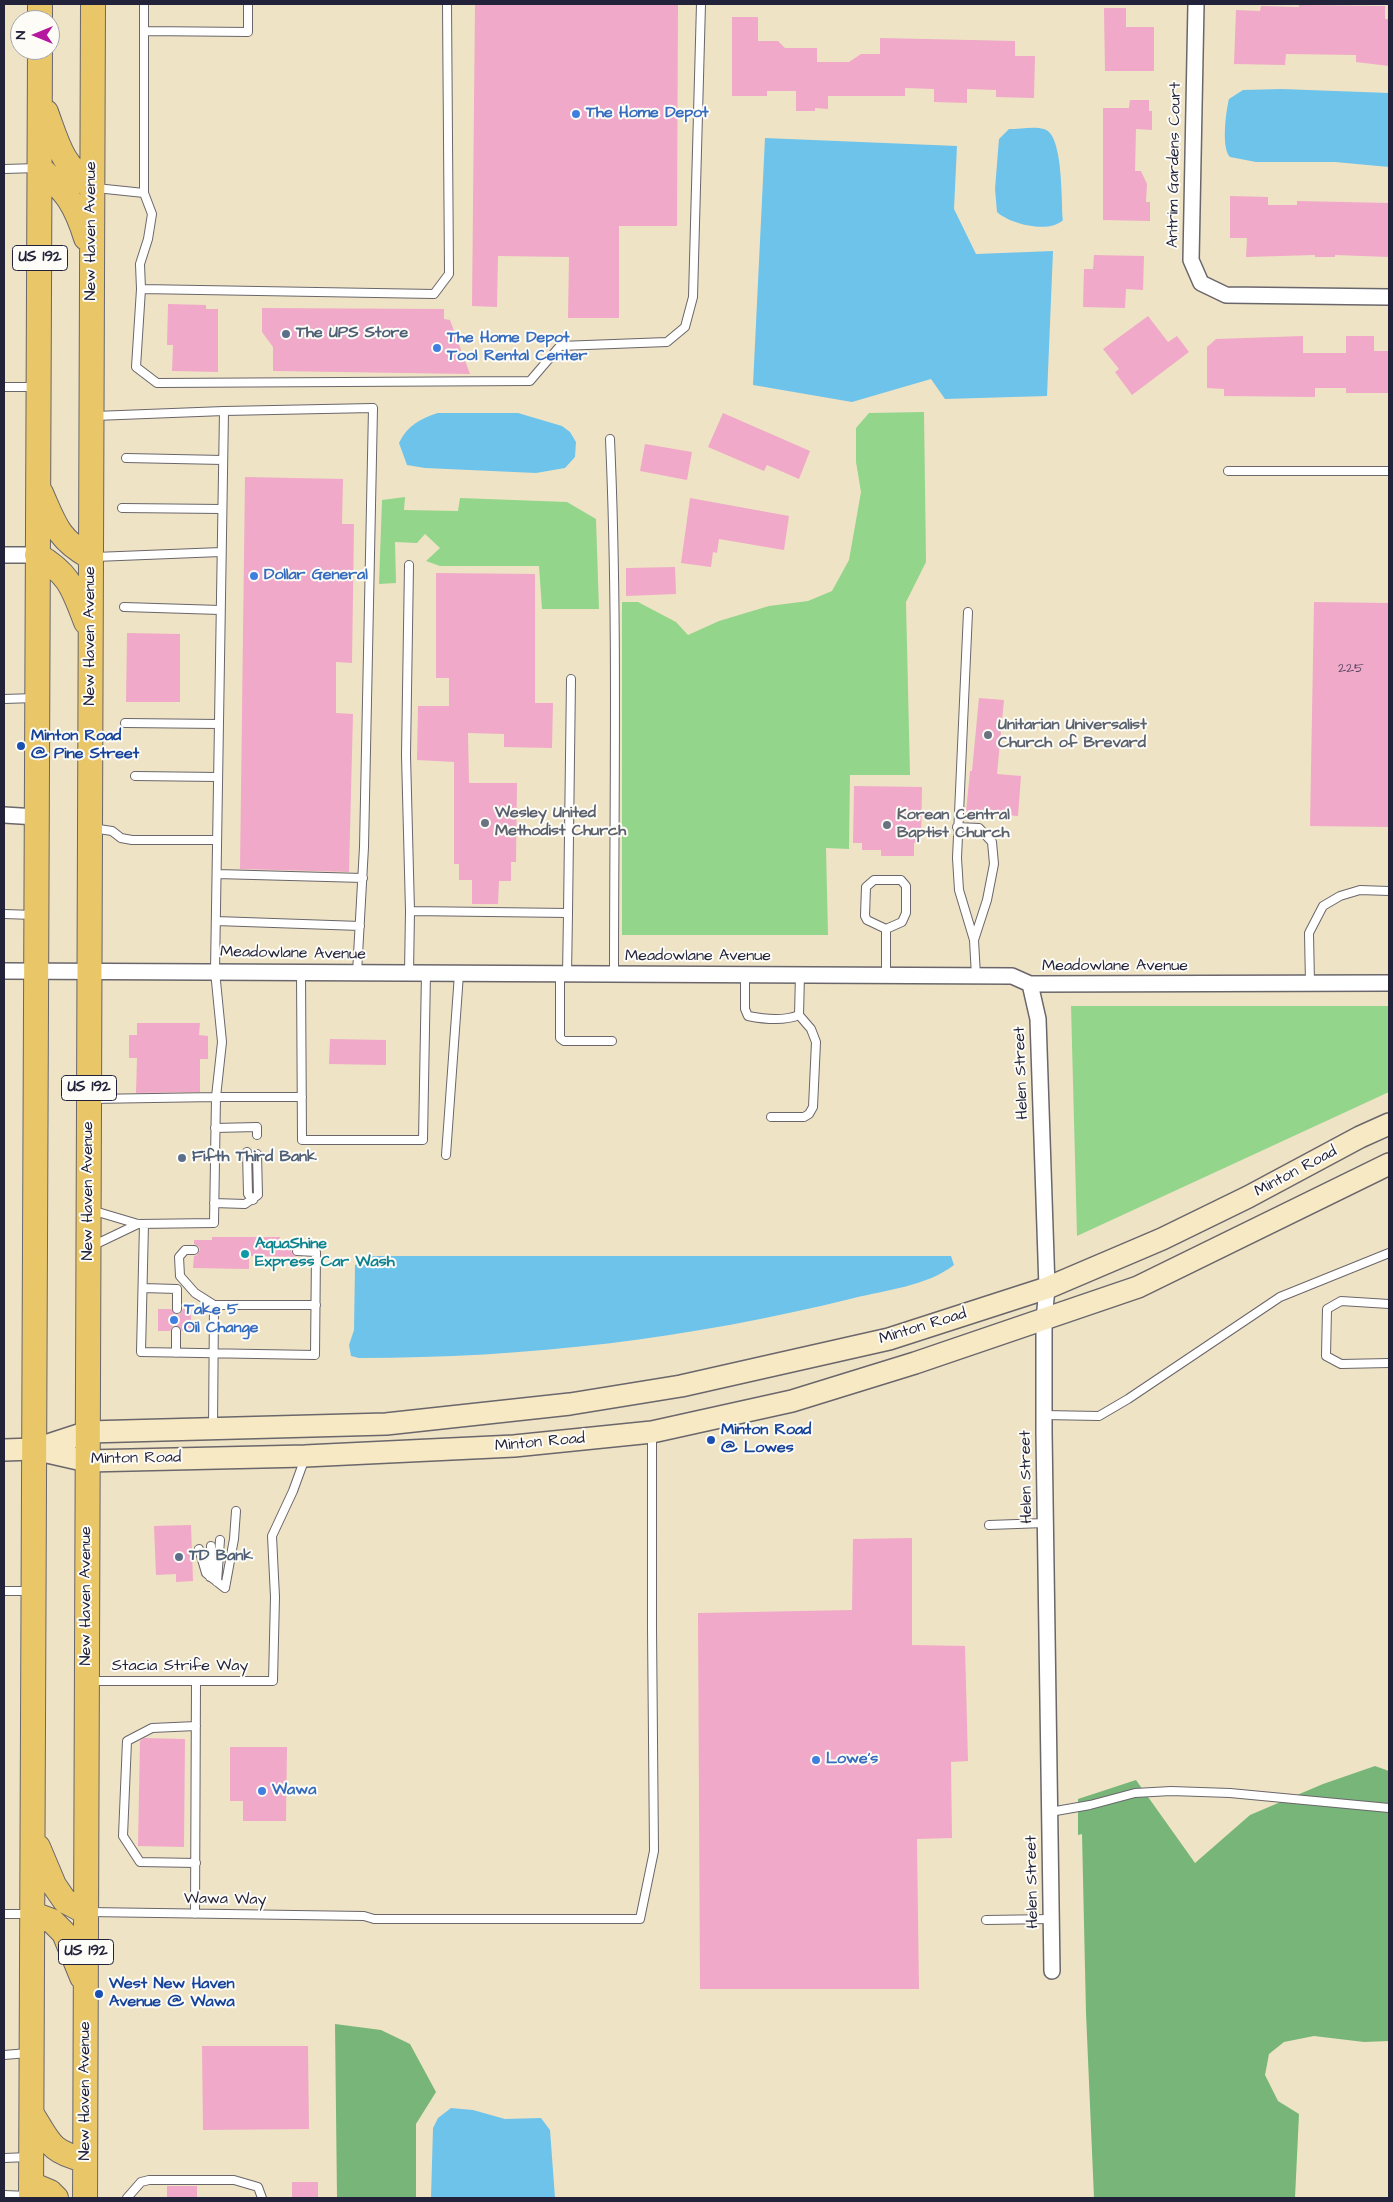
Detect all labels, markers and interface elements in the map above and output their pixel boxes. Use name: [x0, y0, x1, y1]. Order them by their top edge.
north arrow: [10, 10, 60, 60]
text: N: [11, 31, 31, 39]
street label: Antrim Gardens Court: [1164, 82, 1186, 248]
place label: The Home Depot: [586, 104, 709, 124]
marker: The Home Depot: [570, 108, 582, 120]
street label: New Haven Avenue: [82, 161, 102, 301]
road number: US 192: [12, 246, 68, 270]
place label: The UPS Store: [296, 324, 408, 344]
marker: The UPS Store: [280, 328, 292, 340]
place label: The Home Depot Tool Rental Center: [447, 329, 587, 367]
marker: The Home Depot Tool Rental Center: [431, 342, 443, 354]
street label: New Haven Avenue: [81, 566, 101, 706]
place label: Dollar General: [264, 566, 368, 586]
marker: Dollar General: [248, 570, 260, 582]
house number: 225: [1338, 661, 1364, 677]
place label: Unitarian Universalist Church of Brevard: [998, 716, 1147, 754]
place label: Minton Road @ Pine Street: [31, 727, 139, 765]
marker: Unitarian Universalist Church of Brevard: [982, 729, 994, 741]
marker: Minton Road @ Pine Street: [15, 740, 27, 752]
place label: Wesley United Methodist Church: [495, 804, 626, 842]
place label: Korean Central Baptist Church: [897, 806, 1010, 844]
marker: Wesley United Methodist Church: [479, 817, 491, 829]
marker: Korean Central Baptist Church: [881, 819, 893, 831]
street label: Meadowlane Avenue: [220, 943, 366, 965]
street label: Meadowlane Avenue: [625, 947, 771, 967]
street label: Meadowlane Avenue: [1042, 957, 1188, 977]
street label: Helen Street: [1011, 1026, 1033, 1120]
road number: US 192: [62, 1076, 116, 1100]
street label: New Haven Avenue: [79, 1121, 99, 1261]
street label: Minton Road: [1252, 1142, 1340, 1202]
place label: Fifth Third Bank: [192, 1148, 317, 1168]
marker: Fifth Third Bank: [176, 1152, 188, 1164]
place label: AquaShine Express Car Wash: [255, 1235, 395, 1273]
marker: AquaShine Express Car Wash: [239, 1248, 251, 1260]
place label: Take 5 Oil Change: [184, 1301, 258, 1339]
street label: Minton Road: [877, 1305, 969, 1349]
marker: Take 5 Oil Change: [168, 1314, 180, 1326]
place label: Minton Road @ Lowes: [721, 1421, 811, 1459]
street label: Minton Road: [494, 1430, 586, 1456]
street label: Helen Street: [1017, 1430, 1037, 1524]
marker: Minton Road @ Lowes: [705, 1434, 717, 1446]
street label: Minton Road: [91, 1449, 181, 1469]
street label: New Haven Avenue: [77, 1526, 97, 1666]
place label: TD Bank: [189, 1547, 253, 1567]
marker: TD Bank: [173, 1551, 185, 1563]
street label: Stacia Strife Way: [112, 1657, 248, 1677]
place label: Lowe's: [826, 1750, 878, 1770]
marker: Lowe's: [810, 1754, 822, 1766]
place label: Wawa: [272, 1781, 316, 1801]
marker: Wawa: [256, 1785, 268, 1797]
street label: Helen Street: [1023, 1835, 1043, 1929]
street label: Wawa Way: [184, 1890, 266, 1910]
road number: US 192: [58, 1940, 114, 1964]
place label: West New Haven Avenue @ Wawa: [109, 1975, 235, 2013]
marker: West New Haven Avenue @ Wawa: [93, 1988, 105, 2000]
street label: New Haven Avenue: [76, 2021, 96, 2161]

